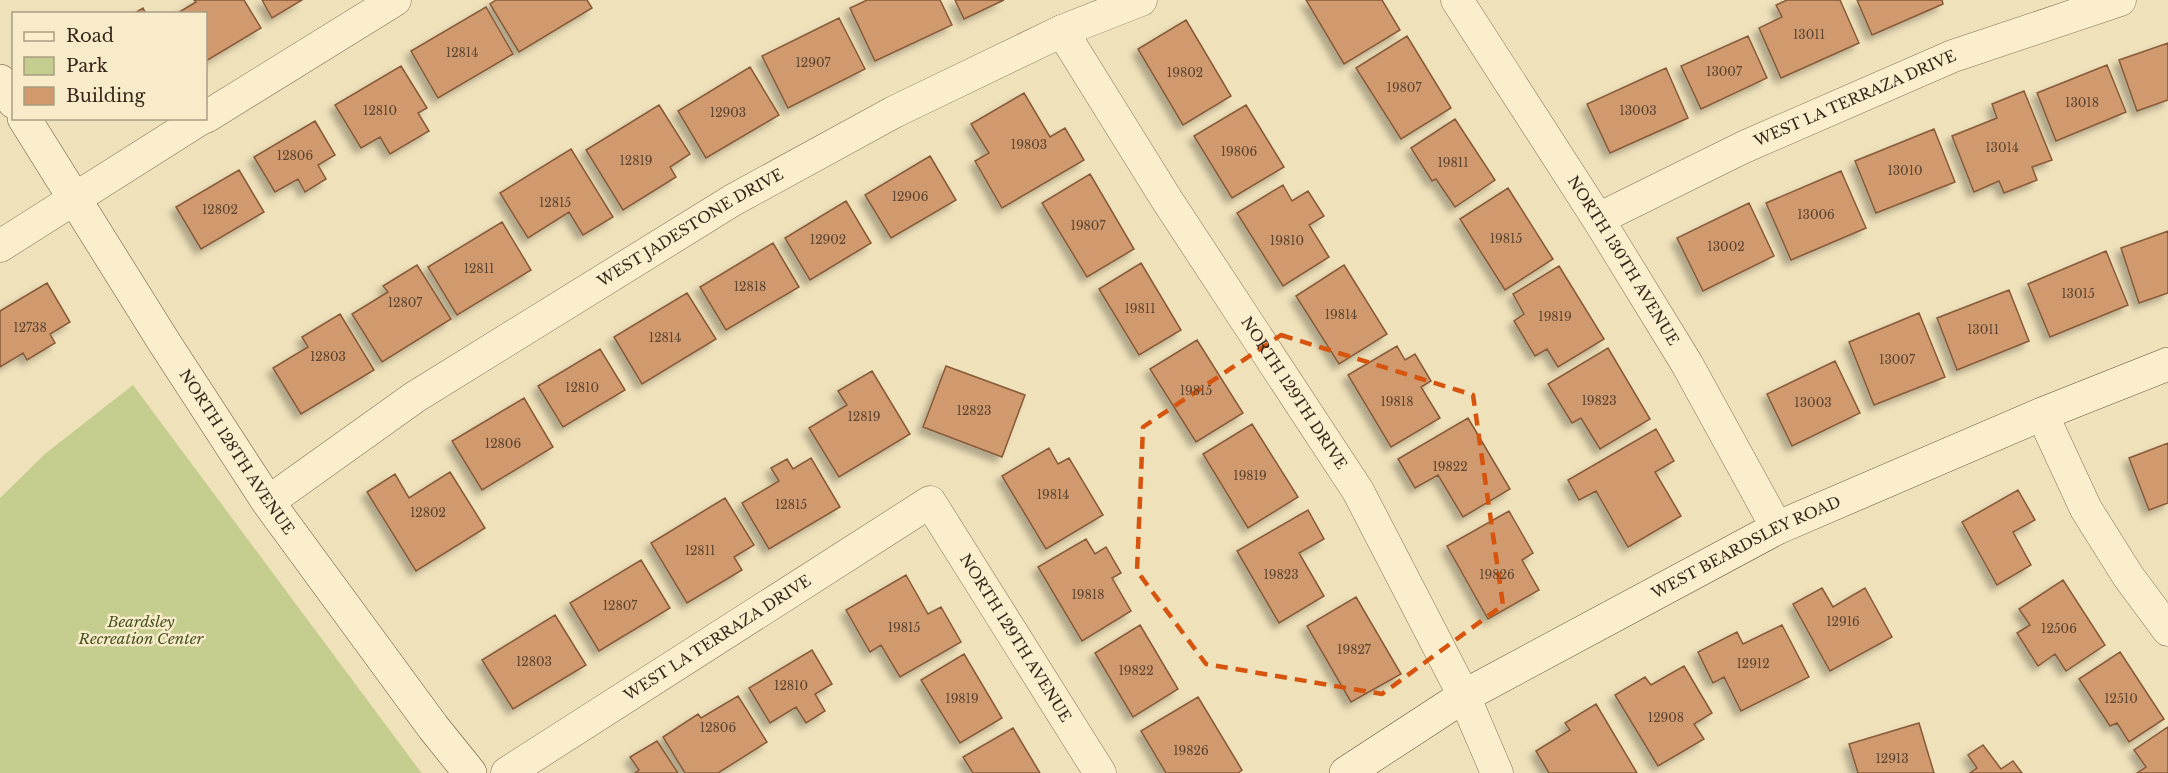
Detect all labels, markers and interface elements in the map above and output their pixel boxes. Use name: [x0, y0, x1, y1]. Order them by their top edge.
legend: [12, 12, 207, 120]
text: Road: [66, 25, 114, 47]
house number: 13011: [1793, 27, 1825, 42]
house number: 12814: [446, 45, 478, 60]
street label: WEST LA TERRAZA DRIVE: [1750, 46, 1959, 151]
text: Park: [66, 55, 108, 77]
house number: 12907: [795, 55, 831, 70]
house number: 13007: [1706, 64, 1743, 79]
house number: 19802: [1167, 65, 1203, 80]
house number: 19807: [1387, 80, 1422, 95]
text: Building: [66, 85, 145, 107]
house number: 13018: [2065, 95, 2099, 110]
house number: 12810: [363, 103, 397, 118]
house number: 13003: [1619, 103, 1657, 118]
house number: 12903: [710, 105, 746, 120]
house number: 19803: [1011, 137, 1047, 152]
house number: 13014: [1985, 140, 2019, 155]
house number: 19806: [1221, 144, 1258, 159]
house number: 12806: [277, 148, 313, 163]
house number: 12819: [619, 153, 653, 168]
house number: 19811: [1437, 155, 1469, 170]
house number: 13010: [1887, 163, 1923, 178]
street label: WEST JADESTONE DRIVE: [593, 164, 787, 291]
street label: NORTH 130TH AVENUE: [1564, 172, 1683, 349]
house number: 12906: [892, 189, 929, 204]
house number: 12815: [539, 195, 571, 210]
house number: 12802: [202, 202, 238, 217]
house number: 13006: [1797, 207, 1835, 222]
house number: 19807: [1071, 218, 1106, 233]
house number: 19815: [1490, 231, 1522, 246]
house number: 12902: [810, 232, 846, 247]
house number: 19810: [1270, 233, 1304, 248]
house number: 13002: [1707, 239, 1745, 254]
house number: 12811: [464, 261, 494, 276]
house number: 12818: [734, 279, 766, 294]
house number: 13015: [2061, 286, 2095, 301]
house number: 12807: [388, 295, 423, 310]
house number: 19811: [1124, 301, 1156, 316]
house number: 19814: [1325, 307, 1357, 322]
house number: 19819: [1538, 309, 1572, 324]
street label: NORTH 129TH DRIVE: [1237, 313, 1351, 473]
house number: 12738: [13, 320, 47, 335]
house number: 13011: [1967, 322, 1999, 337]
house number: 12814: [649, 330, 681, 345]
house number: 12803: [310, 349, 346, 364]
house number: 13007: [1879, 352, 1916, 367]
street label: NORTH 128TH AVENUE: [175, 366, 299, 538]
house number: 12810: [565, 380, 599, 395]
house number: 19815: [1180, 383, 1212, 398]
house number: 19823: [1581, 393, 1617, 408]
house number: 19818: [1381, 394, 1413, 409]
house number: 13003: [1794, 395, 1832, 410]
house number: 12823: [957, 403, 991, 418]
house number: 12819: [847, 409, 881, 424]
house number: 12806: [485, 436, 521, 451]
house number: 19822: [1432, 459, 1468, 474]
house number: 19819: [1233, 468, 1267, 483]
house number: 19814: [1037, 487, 1069, 502]
street label: WEST BEARDSLEY ROAD: [1647, 492, 1844, 603]
house number: 12815: [775, 497, 807, 512]
house number: 12802: [410, 505, 446, 520]
house number: 12811: [685, 543, 715, 558]
street label: NORTH 129TH AVENUE: [956, 550, 1076, 725]
house number: 19823: [1263, 567, 1299, 582]
house number: 19826: [1479, 567, 1515, 582]
street label: WEST LA TERRAZA DRIVE: [619, 571, 814, 705]
house number: 19818: [1072, 587, 1104, 602]
house number: 12807: [603, 598, 638, 613]
park label: Beardsley Recreation Center: [78, 612, 204, 648]
house number: 12916: [1826, 614, 1860, 629]
house number: 19815: [888, 620, 920, 635]
house number: 12506: [2041, 621, 2077, 636]
house number: 19827: [1337, 642, 1372, 657]
house number: 12803: [516, 654, 552, 669]
house number: 12912: [1736, 656, 1770, 671]
house number: 19822: [1118, 663, 1154, 678]
house number: 12810: [774, 678, 808, 693]
house number: 19819: [945, 691, 979, 706]
house number: 12510: [2104, 691, 2138, 706]
house number: 12908: [1648, 710, 1684, 725]
house number: 12806: [700, 720, 736, 735]
house number: 19826: [1173, 743, 1209, 758]
house number: 12913: [1875, 751, 1909, 766]

